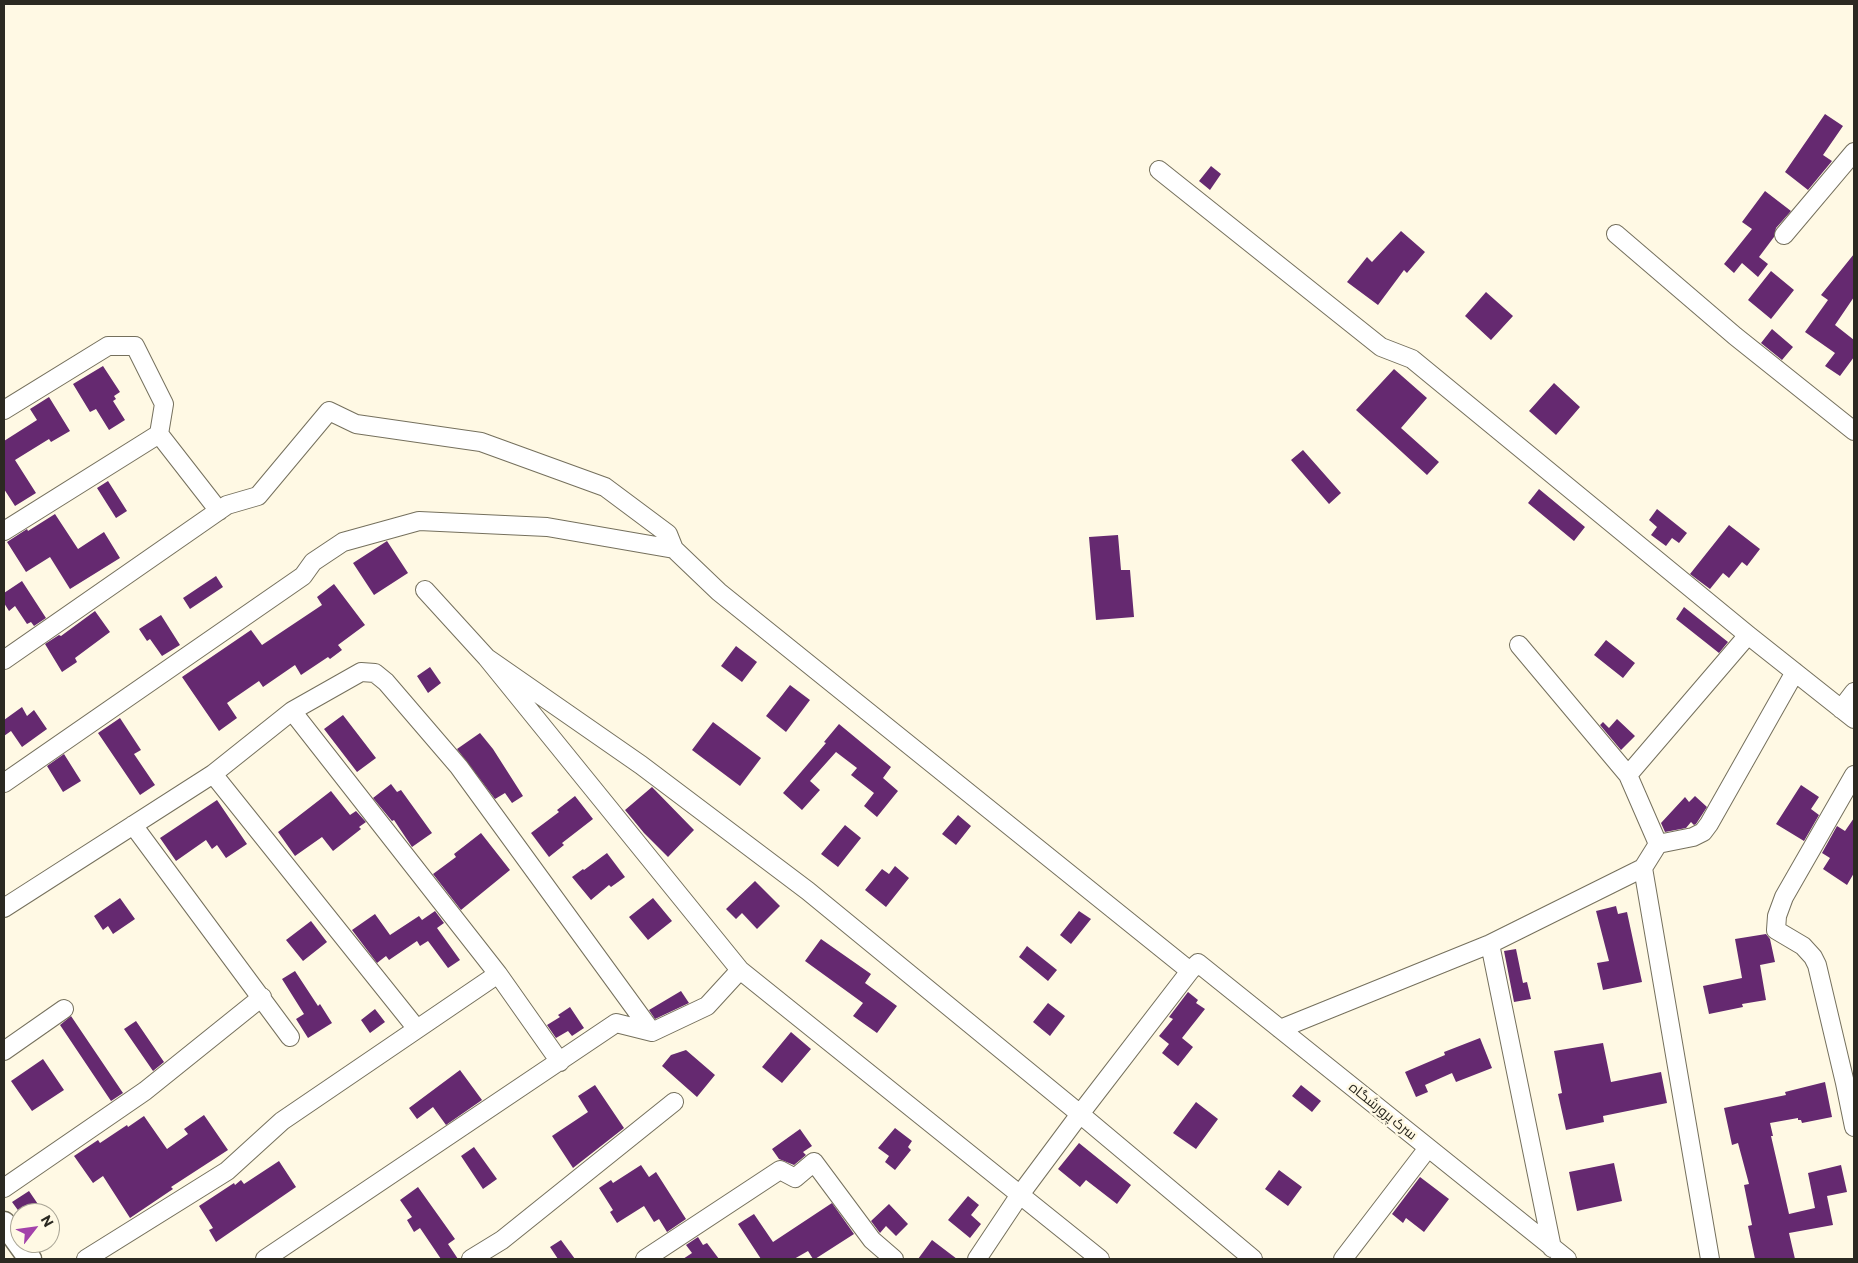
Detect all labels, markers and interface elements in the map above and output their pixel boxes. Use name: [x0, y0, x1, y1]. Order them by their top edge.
street label: سرک پرورشگاه: [1346, 1079, 1420, 1143]
north arrow: [10, 1203, 60, 1253]
text: N: [38, 1212, 58, 1230]

